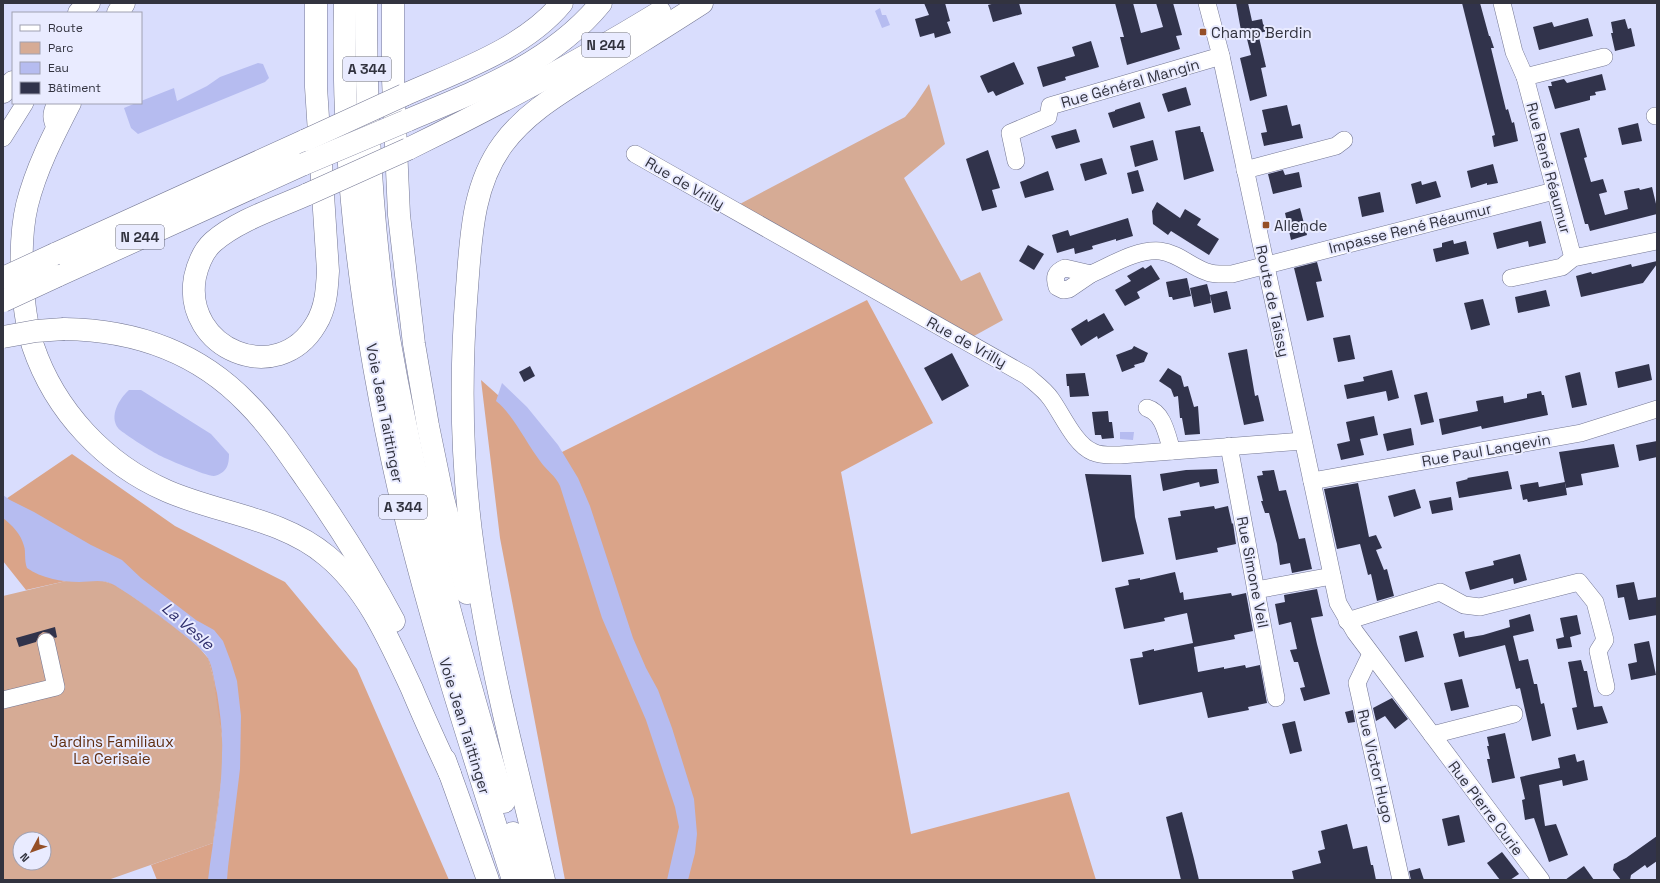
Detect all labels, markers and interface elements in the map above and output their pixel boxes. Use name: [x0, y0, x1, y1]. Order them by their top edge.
legend: [12, 12, 142, 104]
text: Route: [48, 20, 83, 36]
place label: Champ Berdin: [1211, 23, 1312, 42]
marker: Champ Berdin: [1198, 27, 1208, 37]
road number: N 244: [582, 33, 630, 57]
text: Parc: [48, 40, 73, 56]
street label: Rue Général Mangin: [1059, 54, 1201, 112]
road number: A 344: [343, 57, 391, 81]
text: Eau: [48, 60, 69, 76]
text: Bâtiment: [48, 80, 101, 96]
street label: Rue René Réaumur: [1522, 100, 1576, 236]
street label: Rue de Vrilly: [642, 153, 728, 213]
street label: Impasse René Réaumur: [1327, 198, 1494, 257]
place label: Allende: [1274, 216, 1328, 235]
marker: Allende: [1261, 220, 1271, 230]
road number: N 244: [116, 225, 164, 249]
street label: Route de Taissy: [1252, 243, 1294, 359]
street label: Rue de Vrilly: [924, 312, 1010, 372]
street label: Voie Jean Taittinger: [362, 342, 408, 485]
street label: Rue Paul Langevin: [1420, 429, 1552, 471]
road number: A 344: [379, 495, 427, 519]
street label: Rue Simone Veil: [1233, 515, 1273, 629]
water label: La Vesle: [158, 598, 219, 655]
street label: Voie Jean Taittinger: [435, 655, 495, 797]
street label: Rue Victor Hugo: [1354, 707, 1398, 825]
park label: Jardins Familiaux La Cerisaie: [50, 732, 174, 768]
street label: Rue Pierre Curie: [1444, 757, 1528, 859]
north arrow: [12, 831, 52, 871]
text: N: [17, 850, 32, 865]

